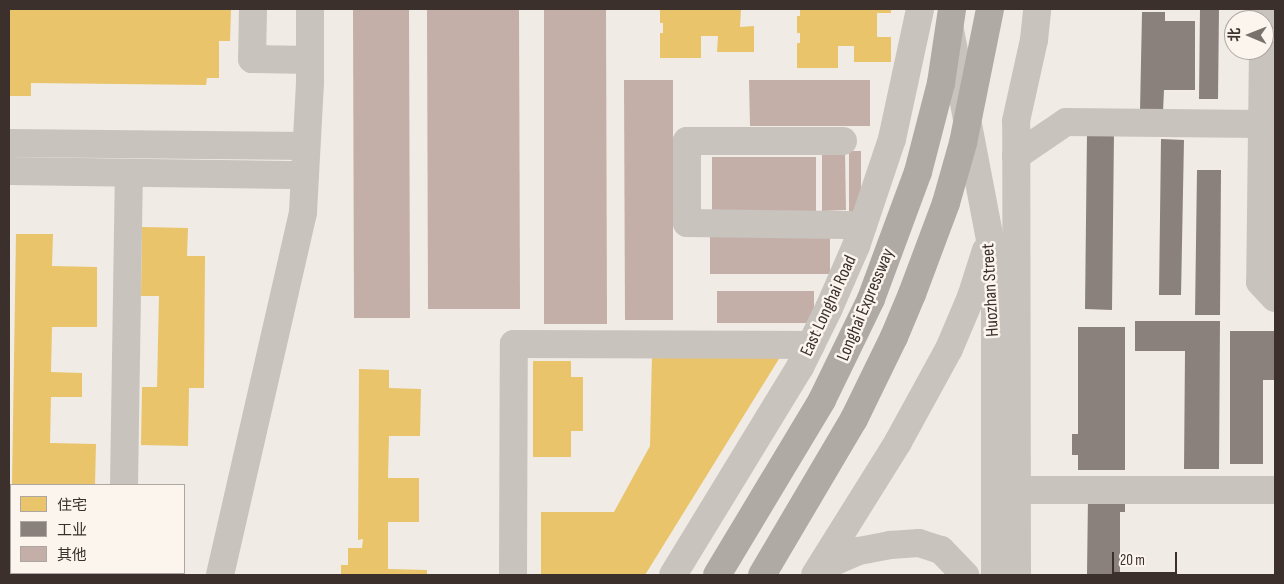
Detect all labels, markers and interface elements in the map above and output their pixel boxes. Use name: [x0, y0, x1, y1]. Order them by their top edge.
north arrow: [1224, 10, 1274, 60]
text: 北: [1226, 28, 1243, 42]
street label: Huozhan Street: [978, 243, 1004, 337]
street label: Longhai Expressway: [833, 246, 899, 364]
street label: East Longhai Road: [796, 252, 862, 360]
legend: [10, 484, 185, 574]
text: 住宅: [57, 496, 87, 515]
text: 工业: [57, 521, 87, 540]
scale bar: [1114, 542, 1179, 574]
text: 其他: [57, 546, 87, 565]
text: 20 m: [1120, 551, 1145, 570]

